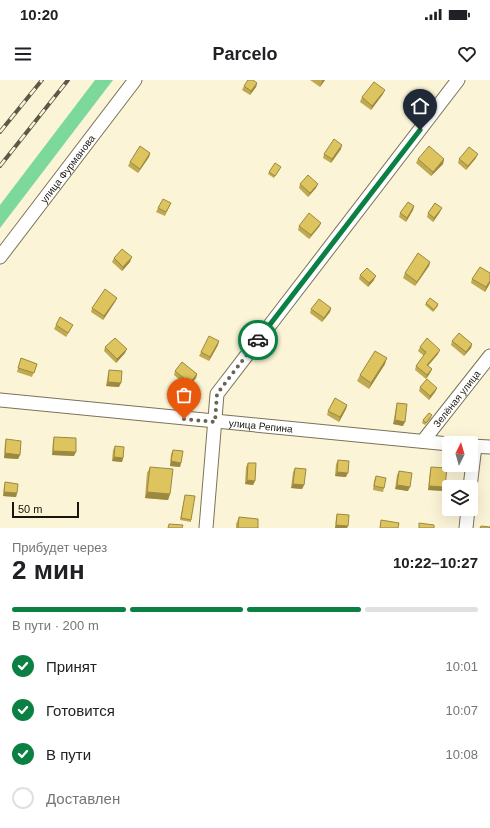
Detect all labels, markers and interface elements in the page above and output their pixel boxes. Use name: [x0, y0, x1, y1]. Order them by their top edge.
text: 10:20: [20, 6, 58, 23]
icon: menu: [12, 43, 34, 65]
icon: heart: [456, 43, 478, 65]
text: Parcelo: [212, 44, 278, 64]
pin: [403, 89, 437, 130]
icon: home: [409, 95, 431, 117]
street label: улица Фурманова: [38, 132, 97, 205]
courier: [238, 320, 278, 360]
icon: car: [247, 329, 269, 351]
street label: Зелёная улица: [431, 368, 483, 429]
pin: [167, 378, 201, 419]
icon: bag: [173, 384, 195, 406]
street label: улица Репина: [228, 417, 294, 434]
north arrow: [442, 436, 478, 472]
map controls: [442, 436, 478, 516]
button: layers: [442, 480, 478, 516]
scale bar: [12, 500, 79, 519]
text: 50 m: [18, 503, 42, 515]
text: Прибудет через: [12, 540, 107, 555]
text: 10:22–10:27: [393, 554, 478, 571]
text: 2 мин: [12, 555, 85, 585]
text: В пути · 200 m: [12, 618, 99, 633]
icon: check: [12, 655, 34, 677]
text: Принят: [46, 658, 97, 675]
text: 10:01: [445, 659, 478, 674]
icon: check: [12, 699, 34, 721]
text: Готовится: [46, 702, 115, 719]
text: 10:07: [445, 703, 478, 718]
icon: check: [12, 743, 34, 765]
text: В пути: [46, 746, 91, 763]
text: 10:08: [445, 747, 478, 762]
text: Доставлен: [46, 790, 120, 807]

